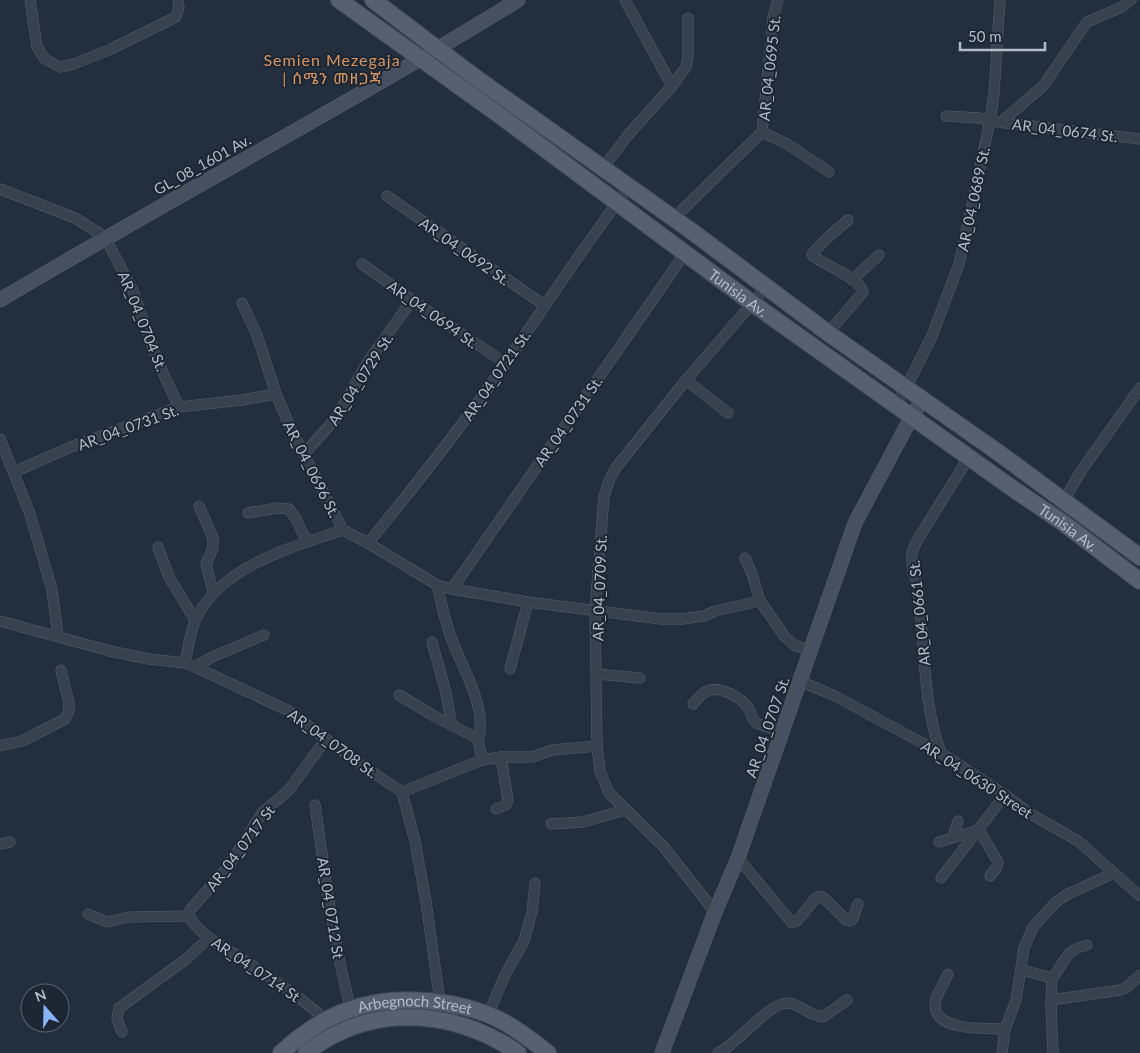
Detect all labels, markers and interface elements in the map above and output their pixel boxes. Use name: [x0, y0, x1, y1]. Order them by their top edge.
street label: AR_04_0695 St.: [755, 14, 783, 122]
scale bar: [960, 20, 1045, 52]
text: 50 m: [968, 27, 1002, 45]
district label: Semien Mezegaja | ሰሜን መዘጋጃ: [263, 50, 401, 87]
street label: AR_04_0674 St.: [1011, 115, 1119, 145]
street label: GL_08_1601 Av.: [150, 130, 254, 198]
street label: AR_04_0689 St.: [953, 145, 993, 253]
street label: AR_04_0692 St.: [416, 213, 514, 289]
street label: Tunisia Av.: [705, 265, 771, 320]
street label: AR_04_0704 St.: [115, 268, 171, 374]
street label: AR_04_0694 St.: [384, 276, 482, 352]
street label: AR_04_0721 St.: [458, 326, 534, 424]
street label: AR_04_0729 St.: [324, 330, 396, 428]
street label: AR_04_0731 St.: [530, 372, 606, 470]
street label: AR_04_0731 St.: [75, 400, 181, 454]
street label: AR_04_0696 St.: [280, 418, 344, 520]
street label: Tunisia Av.: [1035, 500, 1101, 555]
street label: AR_04_0709 St.: [588, 535, 610, 641]
street label: AR_04_0661 St.: [905, 559, 933, 667]
street label: AR_04_0707 St.: [741, 674, 793, 780]
street label: AR_04_0708 St.: [285, 705, 381, 781]
street label: AR_04_0630 Street: [918, 736, 1036, 822]
street label: AR_04_0717 St: [202, 801, 278, 894]
street label: AR_04_0712 St: [314, 856, 348, 961]
street label: AR_04_0714 St: [208, 933, 304, 1005]
north arrow: [20, 983, 70, 1033]
text: N: [32, 985, 48, 1005]
street label: Arbegnoch Street: [356, 991, 475, 1018]

